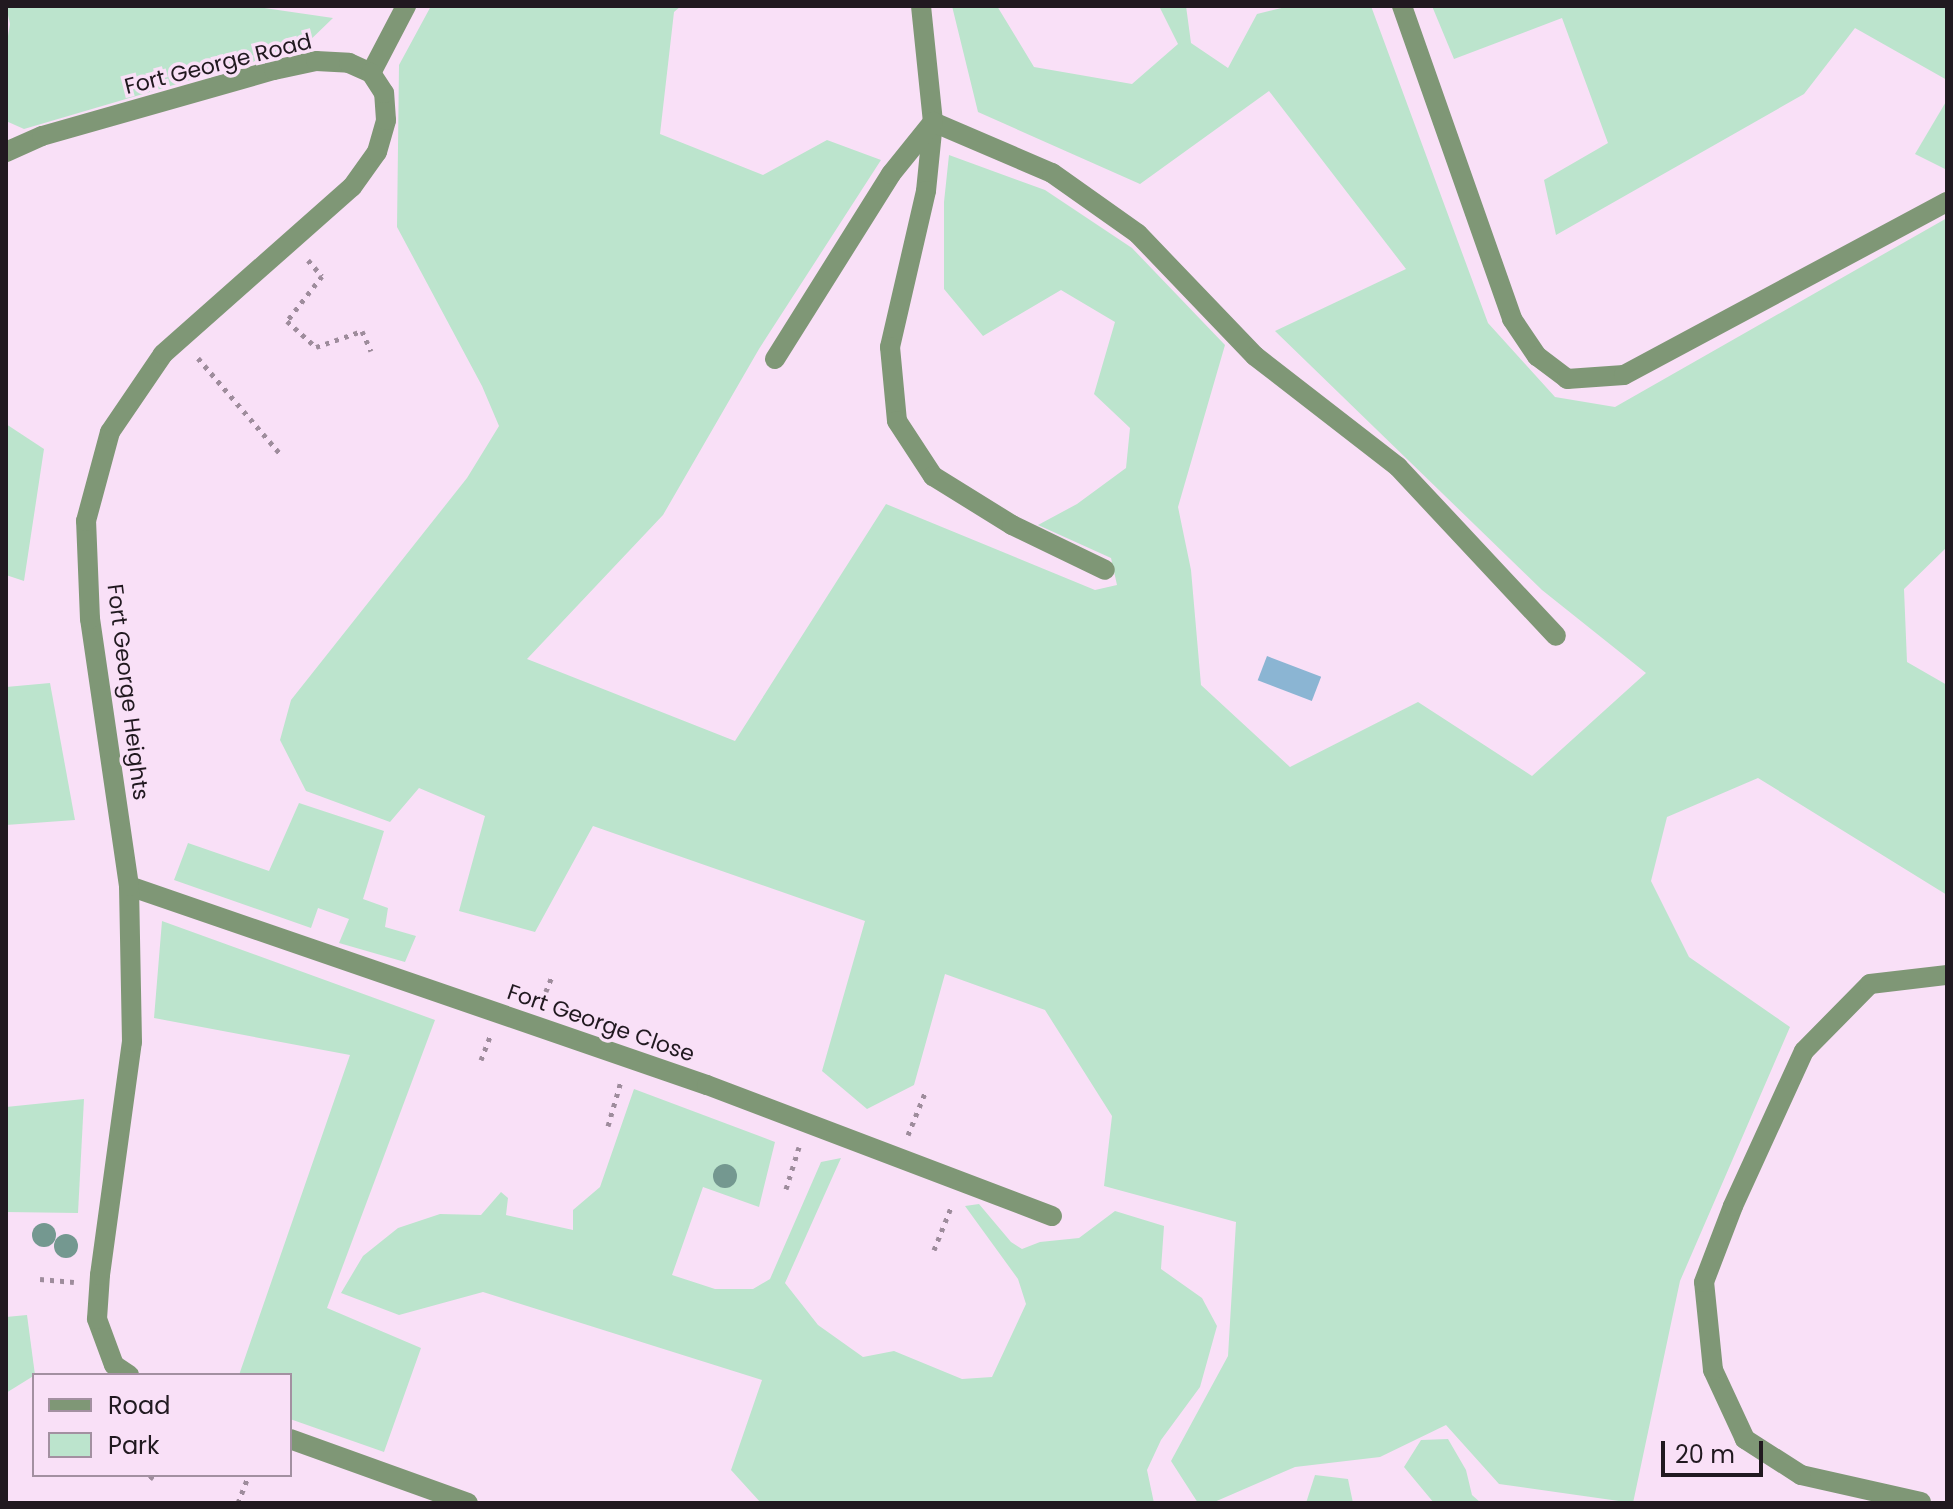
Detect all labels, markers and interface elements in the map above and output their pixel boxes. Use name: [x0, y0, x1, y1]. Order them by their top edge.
street label: Fort George Road: [122, 28, 314, 100]
street label: Fort George Heights: [102, 582, 154, 802]
street label: Fort George Close: [504, 979, 698, 1067]
legend: [32, 1373, 292, 1477]
text: Road: [108, 1389, 170, 1422]
scale bar: [1665, 1425, 1767, 1475]
text: Park: [108, 1429, 159, 1462]
text: 20 m: [1675, 1438, 1735, 1471]

